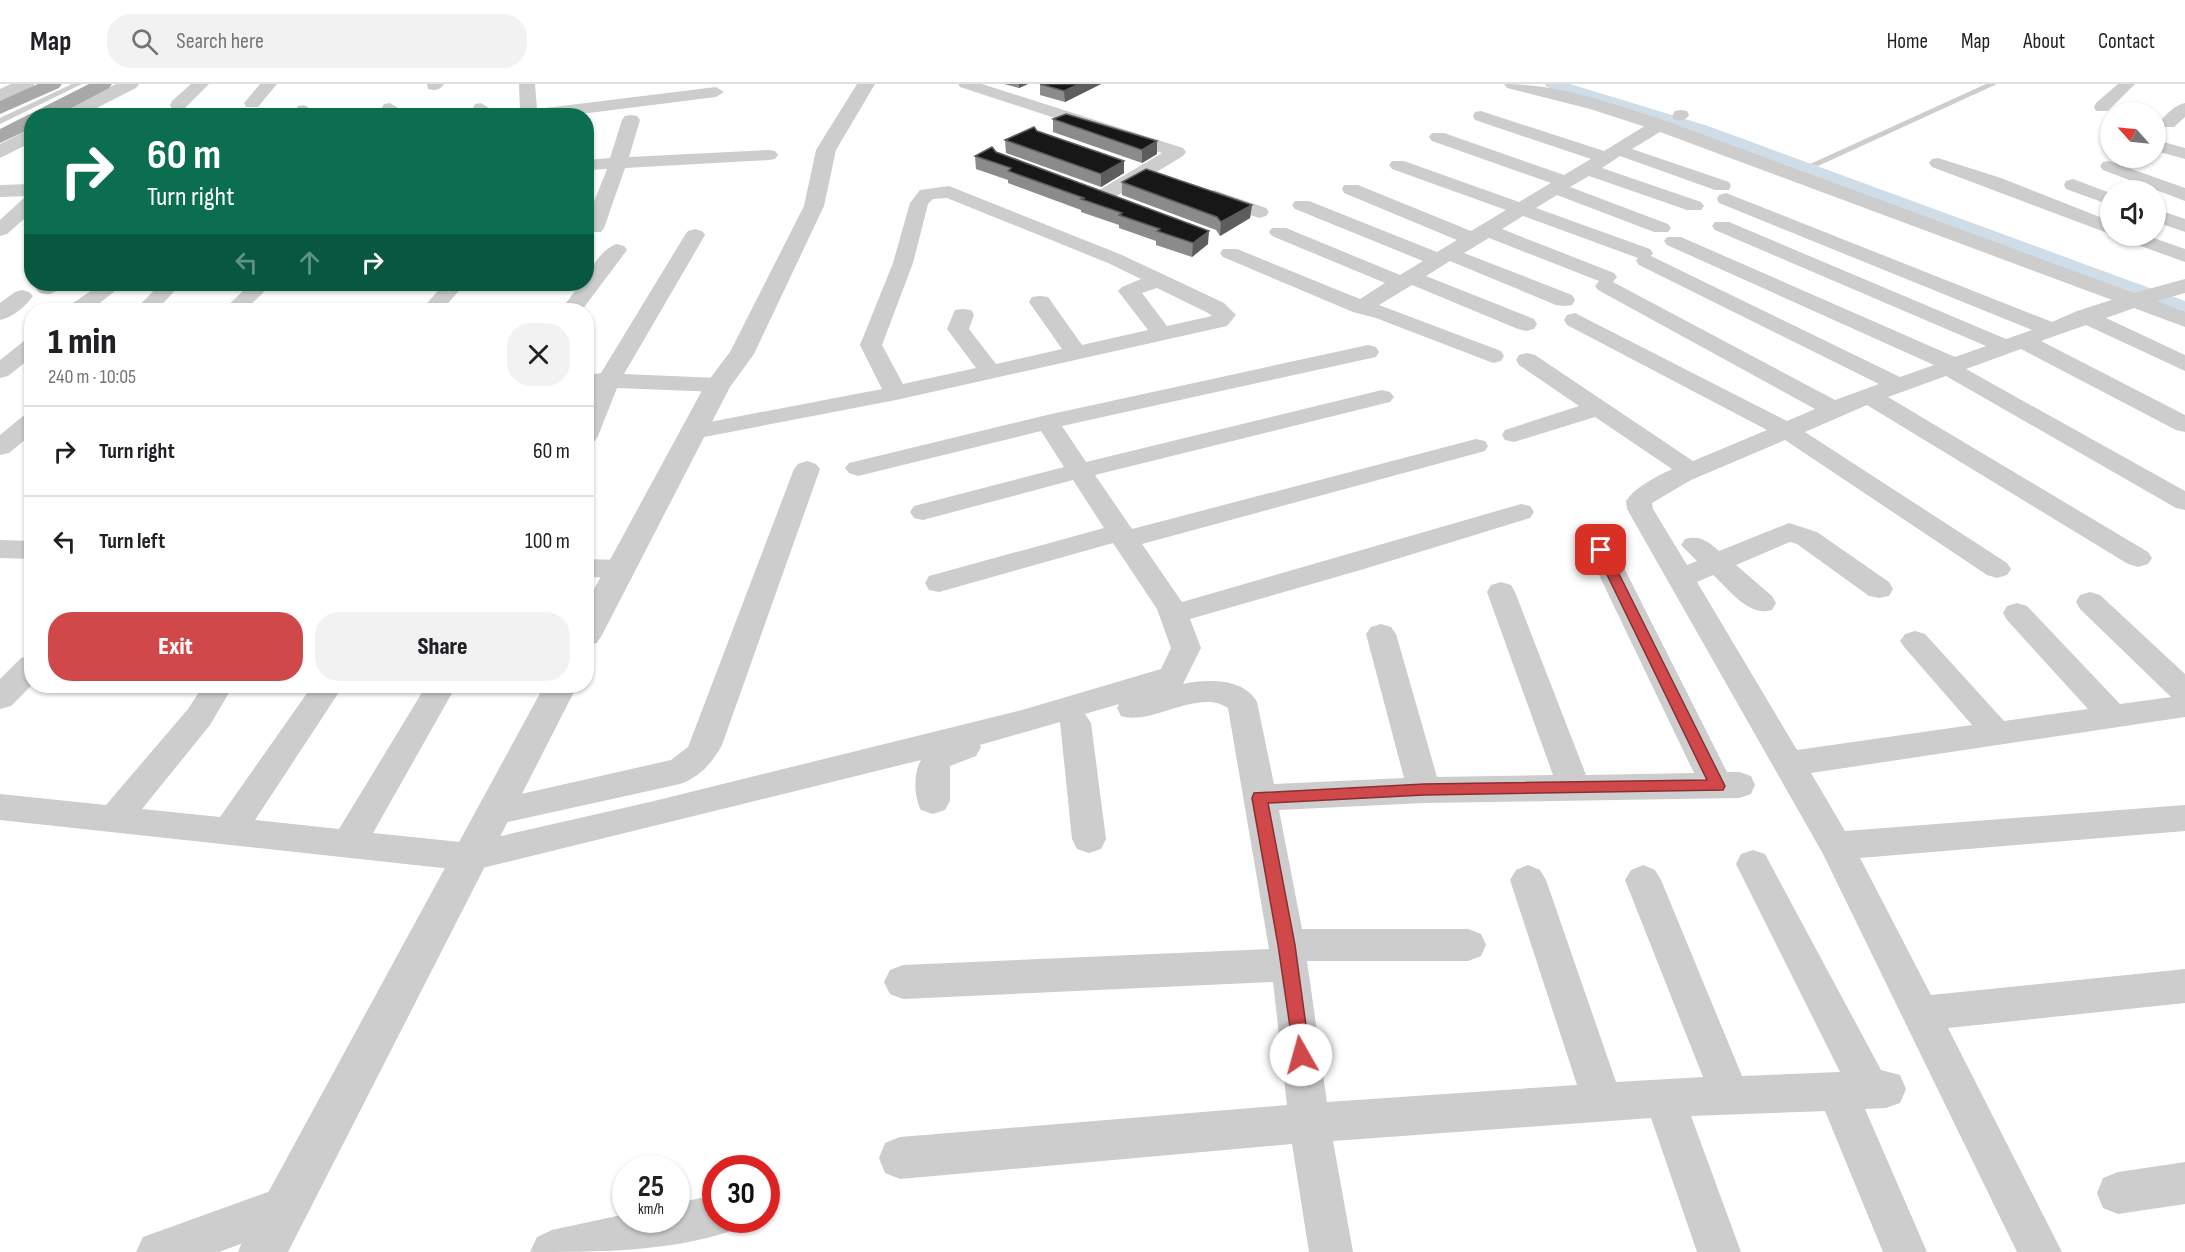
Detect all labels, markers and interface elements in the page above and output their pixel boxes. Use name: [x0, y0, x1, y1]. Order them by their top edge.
search box: [107, 14, 527, 68]
text: Map: [30, 25, 71, 58]
icon: search: [128, 25, 161, 58]
text: Search here: [176, 28, 264, 55]
text: Home: [1887, 29, 1928, 54]
text: Map: [1961, 29, 1990, 54]
text: About: [2023, 29, 2065, 54]
text: Contact: [2098, 29, 2155, 54]
north arrow: [2100, 102, 2166, 168]
map controls: [2100, 102, 2166, 246]
text: 60 m: [147, 130, 221, 181]
icon: right: [48, 132, 126, 210]
button: sound: [2100, 180, 2166, 246]
text: Turn right: [147, 181, 234, 213]
icon: left: [230, 246, 263, 279]
icon: ahead: [293, 246, 326, 279]
icon: right: [356, 246, 389, 279]
text: 1 min: [48, 321, 116, 364]
button: close: [507, 323, 570, 386]
text: 240 m · 10:05: [48, 365, 136, 389]
icon: right: [48, 435, 81, 468]
text: Turn right: [99, 438, 175, 465]
text: 60 m: [533, 438, 570, 465]
pin: [1575, 524, 1626, 575]
icon: left: [48, 525, 81, 558]
text: Turn left: [99, 528, 165, 555]
text: 100 m: [525, 528, 570, 555]
icon: arrive: [1584, 533, 1617, 566]
button: Exit: [48, 612, 303, 681]
button: Share: [315, 612, 570, 681]
position arrow: [1269, 1023, 1333, 1087]
speed limit sign: 30: [702, 1155, 780, 1233]
text: 25: [638, 1169, 664, 1205]
text: km/h: [638, 1200, 664, 1219]

